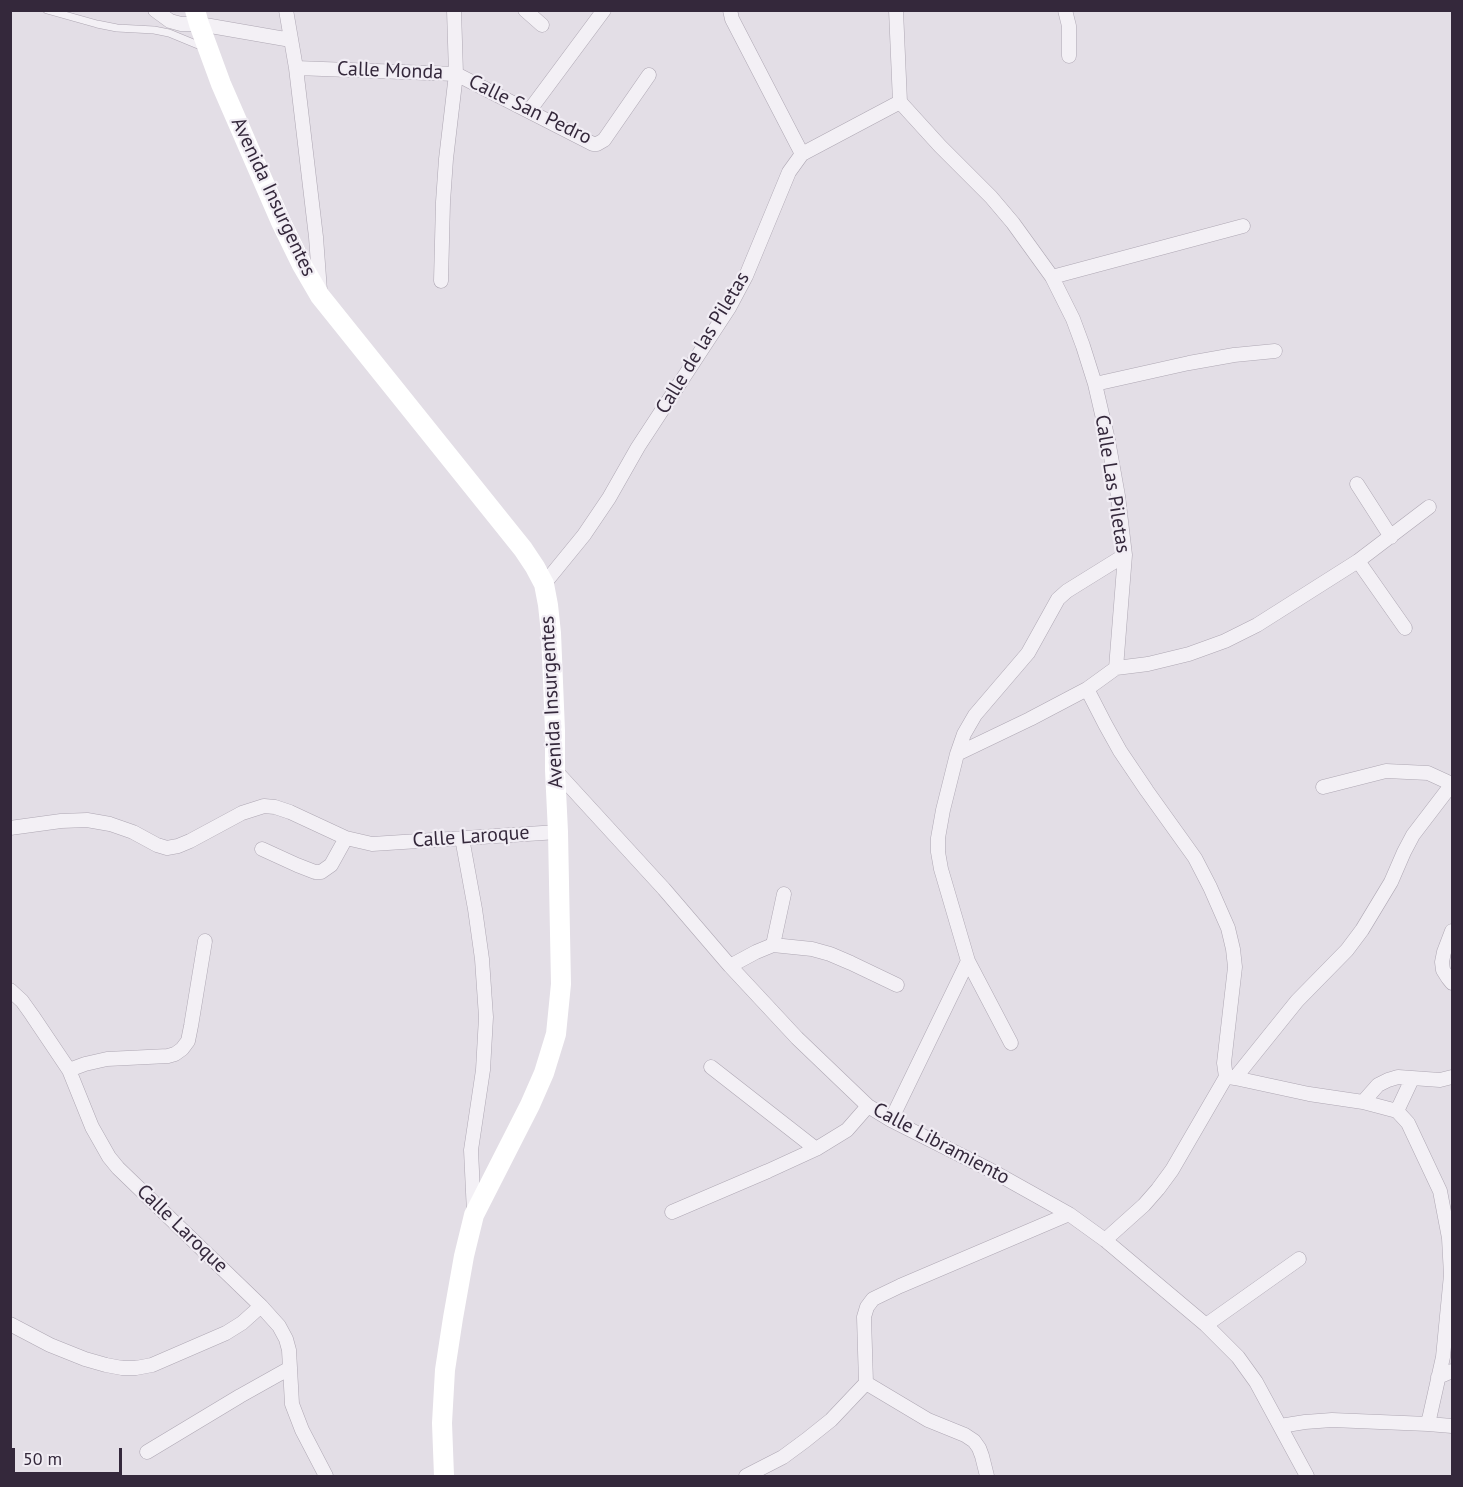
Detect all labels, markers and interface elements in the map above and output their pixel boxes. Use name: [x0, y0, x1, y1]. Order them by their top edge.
street label: Calle Monda: [336, 57, 444, 85]
street label: Calle San Pedro: [465, 70, 595, 150]
street label: Avenida Insurgentes: [226, 114, 320, 280]
street label: Calle de las Piletas: [651, 268, 755, 418]
street label: Calle Las Piletas: [1089, 413, 1135, 555]
street label: Avenida Insurgentes: [535, 615, 569, 789]
street label: Calle Laroque: [412, 821, 530, 853]
street label: Calle Libramiento: [869, 1098, 1013, 1190]
street label: Calle Laroque: [131, 1180, 233, 1278]
scale bar: [15, 1436, 124, 1474]
text: 50 m: [23, 1447, 62, 1470]

